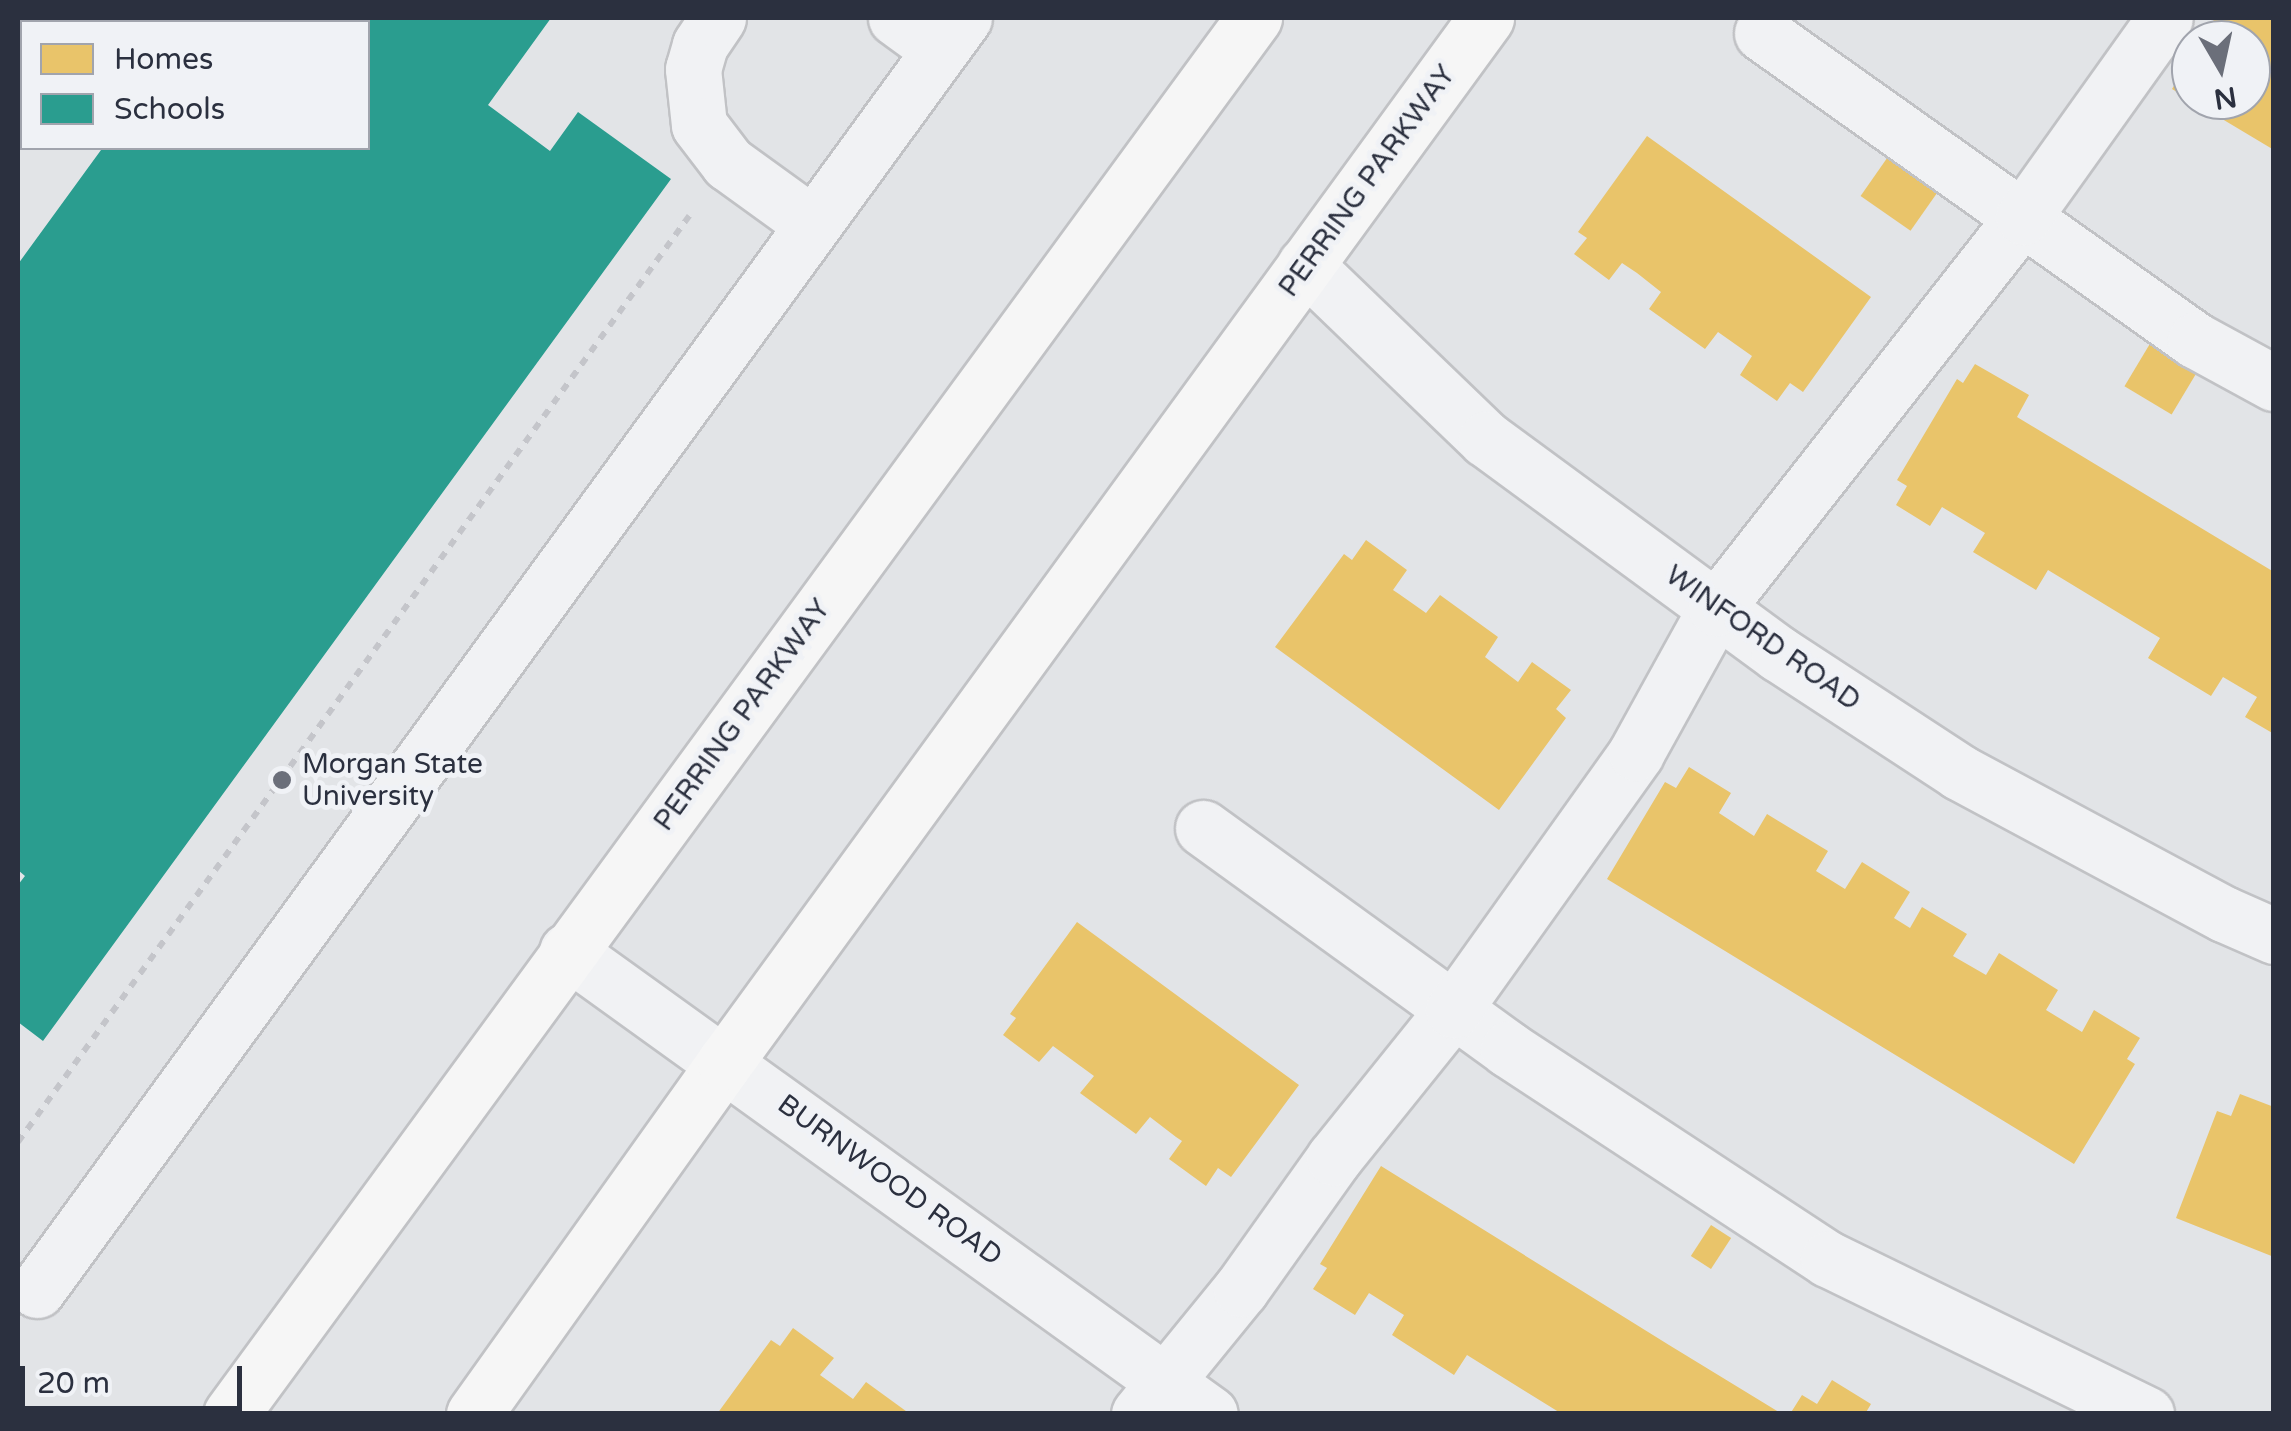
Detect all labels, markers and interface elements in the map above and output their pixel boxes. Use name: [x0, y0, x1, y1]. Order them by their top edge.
legend: [20, 20, 370, 150]
north arrow: [2171, 20, 2271, 120]
text: Homes: [114, 41, 213, 78]
street label: PERRING PARKWAY: [1272, 59, 1462, 303]
text: N: [2212, 79, 2239, 116]
text: Schools: [114, 91, 225, 128]
street label: WINFORD ROAD: [1659, 558, 1867, 718]
street label: PERRING PARKWAY: [647, 593, 837, 837]
place label: Morgan State University: [302, 747, 483, 813]
marker: Morgan State University: [271, 769, 293, 791]
street label: BURNWOOD ROAD: [771, 1087, 1009, 1273]
scale bar: [25, 1346, 248, 1408]
text: 20 m: [37, 1365, 110, 1402]

